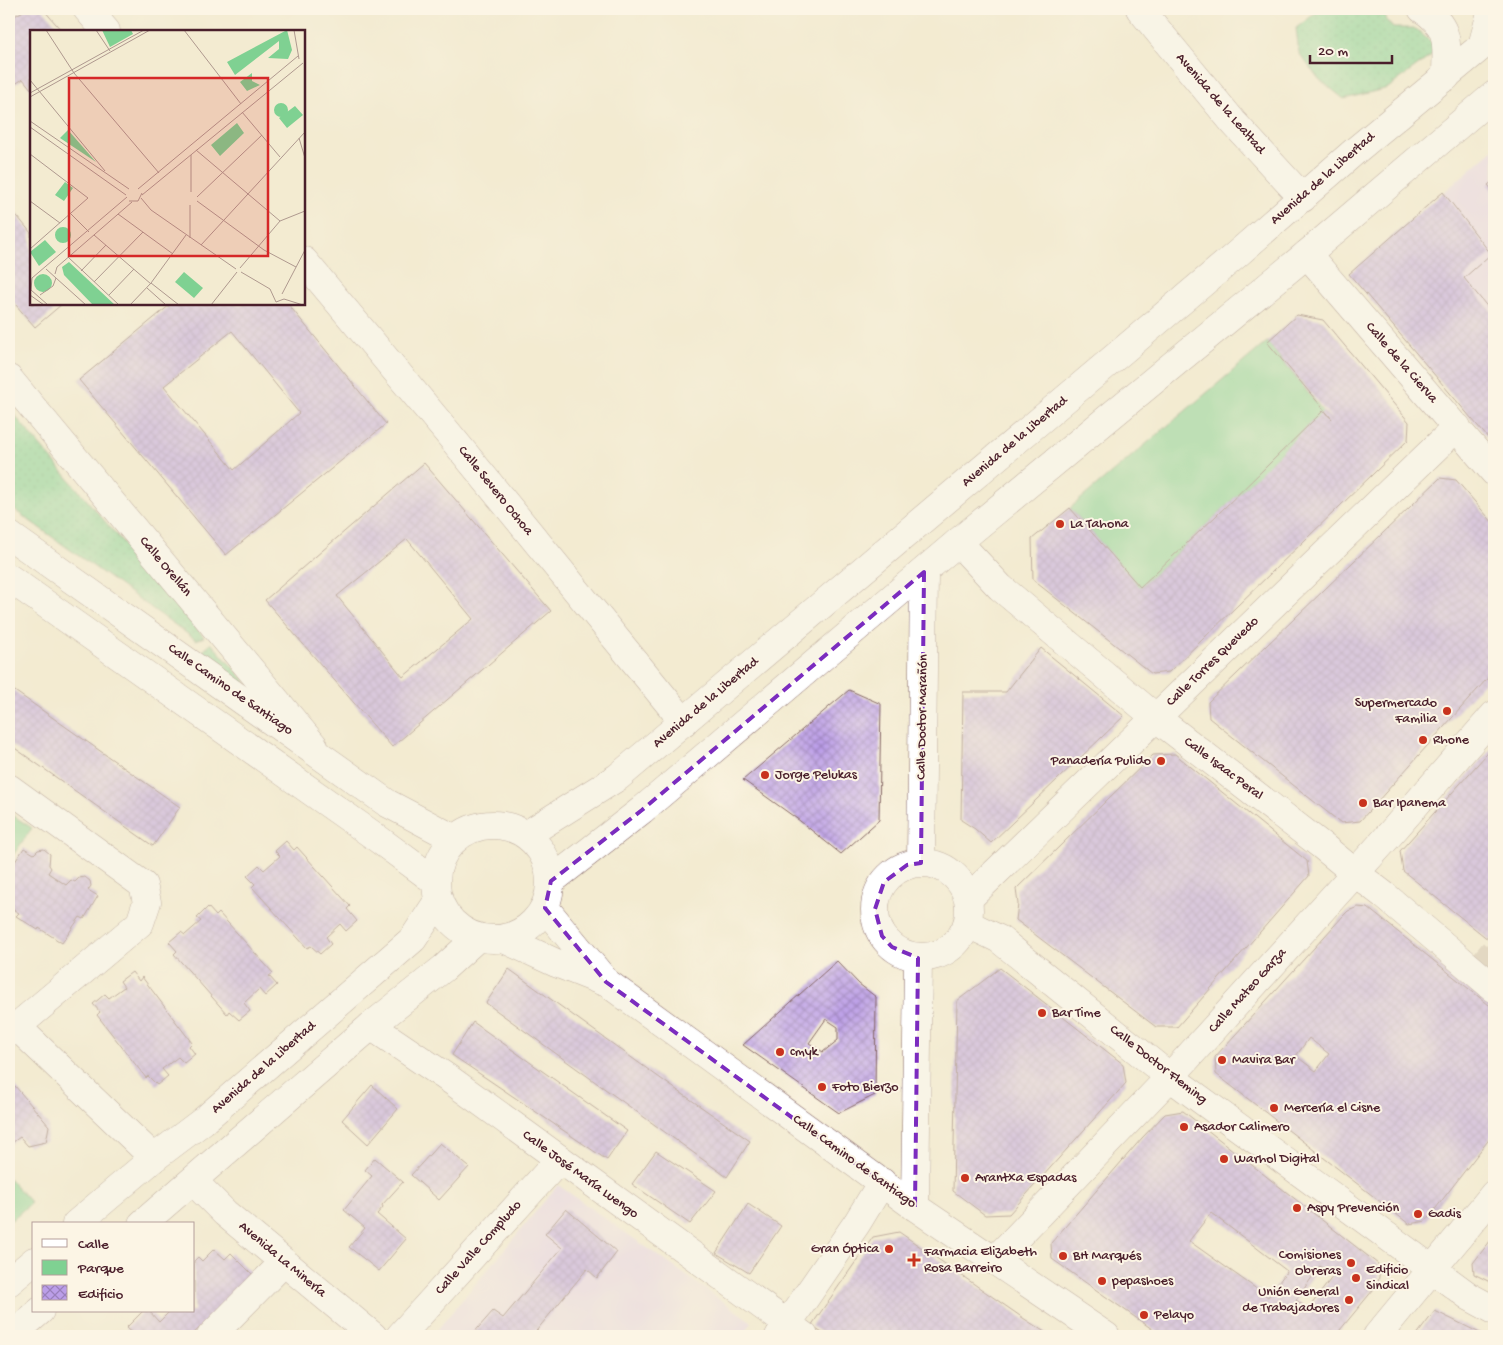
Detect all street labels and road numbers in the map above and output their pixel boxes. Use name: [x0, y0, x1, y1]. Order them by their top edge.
street label: Avenida de la Lealtad: [1171, 50, 1270, 159]
street label: Avenida de la Libertad: [1267, 128, 1380, 229]
street label: Calle de la Cierva: [1361, 319, 1442, 408]
street label: Avenida de la Libertad: [959, 392, 1073, 491]
street label: Calle Severo Ochoa: [454, 443, 537, 540]
street label: Calle Orellán: [135, 533, 195, 601]
street label: Calle Torres Quevedo: [1163, 613, 1263, 711]
street label: Calle Camino de Santiago: [164, 640, 296, 740]
street label: Avenida de la Libertad: [650, 653, 764, 752]
street label: Calle Doctor Marañón: [913, 654, 933, 780]
street label: Calle Isaac Peral: [1180, 734, 1266, 804]
street label: Calle Mateo Garza: [1205, 944, 1291, 1037]
street label: Avenida de la Libertad: [208, 1017, 321, 1118]
street label: Calle Doctor Fleming: [1106, 1022, 1210, 1109]
street label: Calle Camino de Santiago: [789, 1111, 919, 1213]
street label: Calle José María Luengo: [518, 1127, 642, 1223]
street label: Calle Valle Compludo: [432, 1197, 526, 1299]
street label: Avenida La Minería: [235, 1218, 330, 1302]

